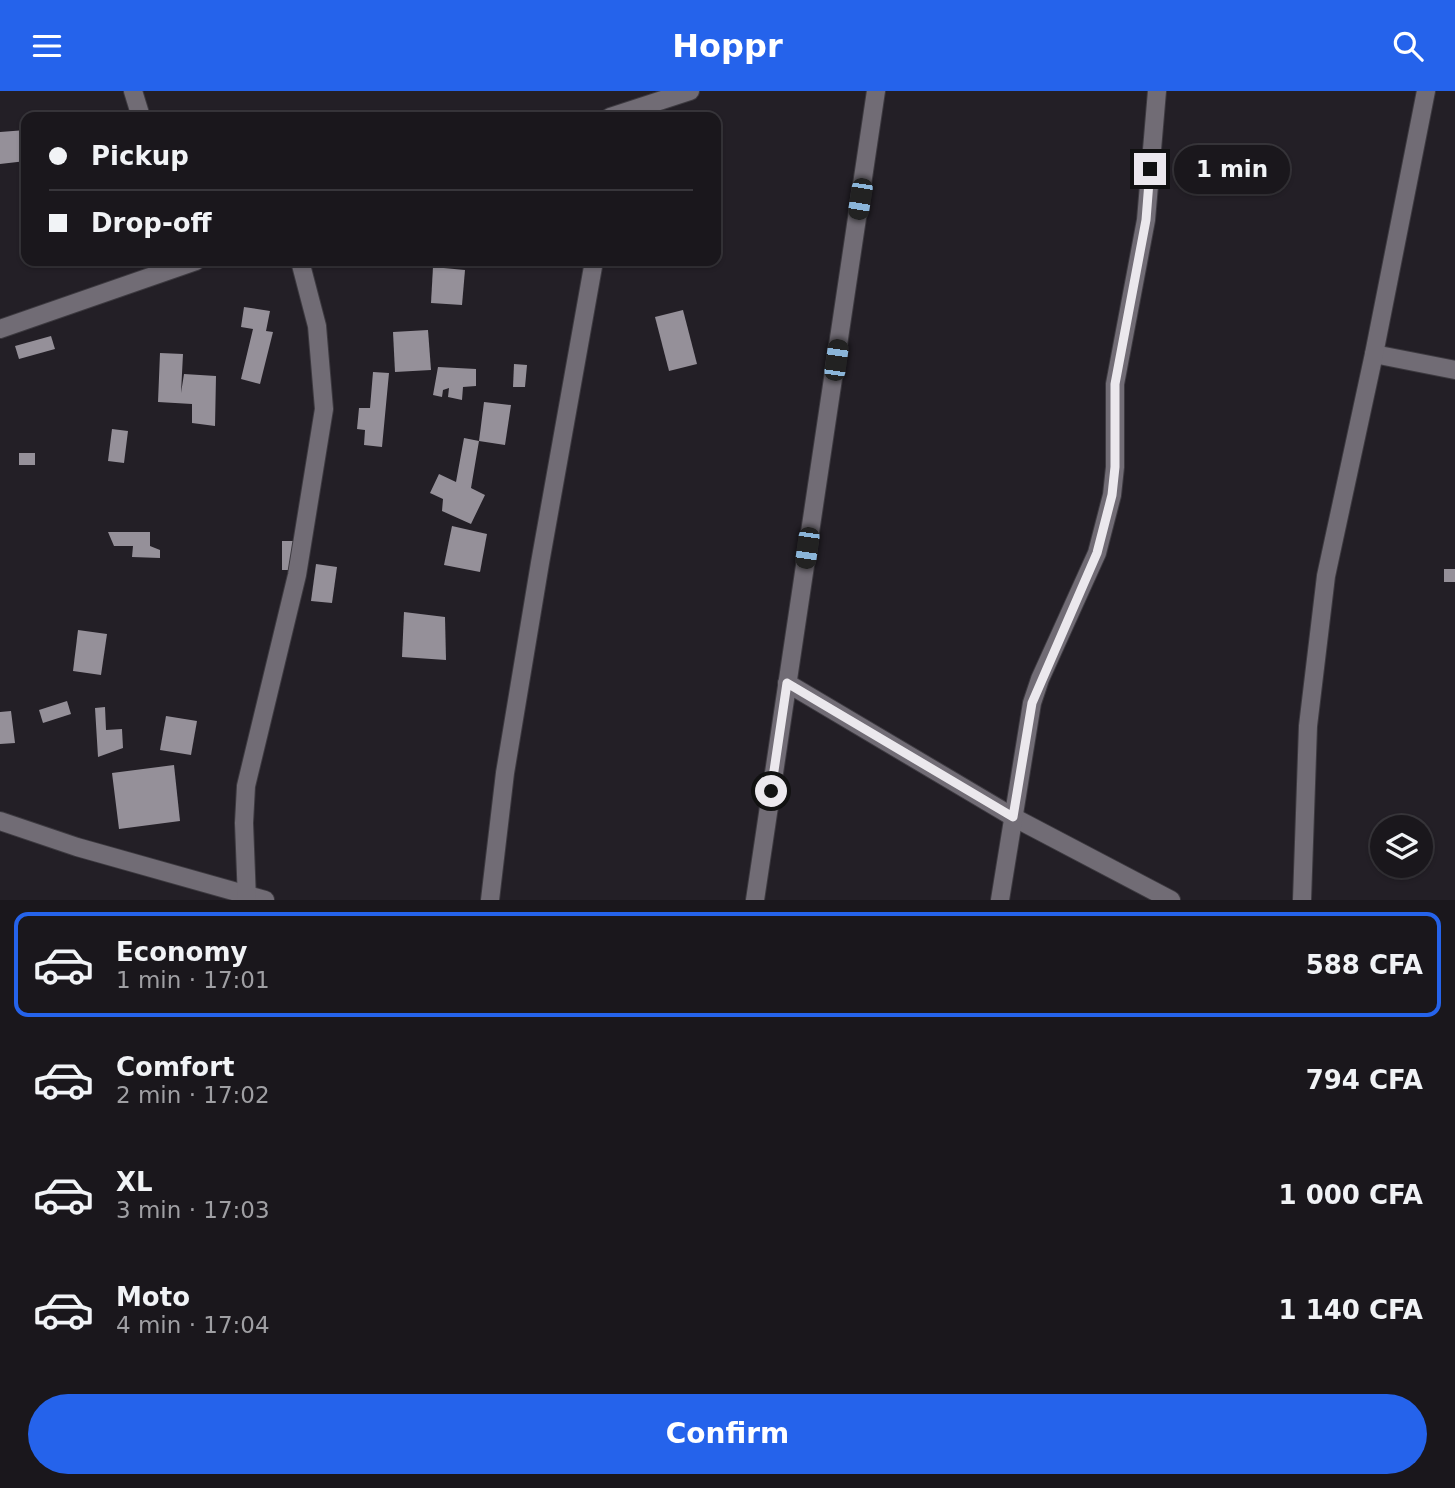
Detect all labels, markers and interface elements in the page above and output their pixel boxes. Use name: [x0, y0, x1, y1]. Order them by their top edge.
icon: menu: [28, 27, 66, 65]
text: Hoppr: [672, 27, 783, 65]
icon: search: [1389, 27, 1427, 65]
text: Pickup: [91, 141, 189, 171]
callout: 1 min: [1174, 145, 1290, 193]
route end: [1134, 153, 1166, 185]
text: 1 min: [1196, 156, 1268, 182]
car: [847, 177, 874, 221]
text: Drop-off: [91, 208, 212, 238]
car: [823, 338, 850, 382]
car: [794, 526, 821, 570]
route start: [755, 775, 787, 807]
map controls: [1370, 815, 1433, 878]
button: layers: [1370, 815, 1433, 878]
icon: car: [32, 933, 95, 996]
text: Economy: [116, 937, 247, 967]
text: 588 CFA: [1306, 950, 1423, 980]
text: 1 min · 17:01: [116, 967, 270, 993]
icon: car: [32, 1048, 95, 1111]
text: Comfort: [116, 1052, 234, 1082]
text: 794 CFA: [1306, 1065, 1423, 1095]
text: 2 min · 17:02: [116, 1082, 270, 1108]
icon: car: [32, 1163, 95, 1226]
text: XL: [116, 1167, 153, 1197]
text: 1 000 CFA: [1279, 1180, 1423, 1210]
text: 3 min · 17:03: [116, 1197, 270, 1223]
icon: car: [32, 1278, 95, 1341]
text: Moto: [116, 1282, 190, 1312]
text: 1 140 CFA: [1279, 1295, 1423, 1325]
text: 4 min · 17:04: [116, 1312, 270, 1338]
button: Confirm: [28, 1394, 1427, 1474]

